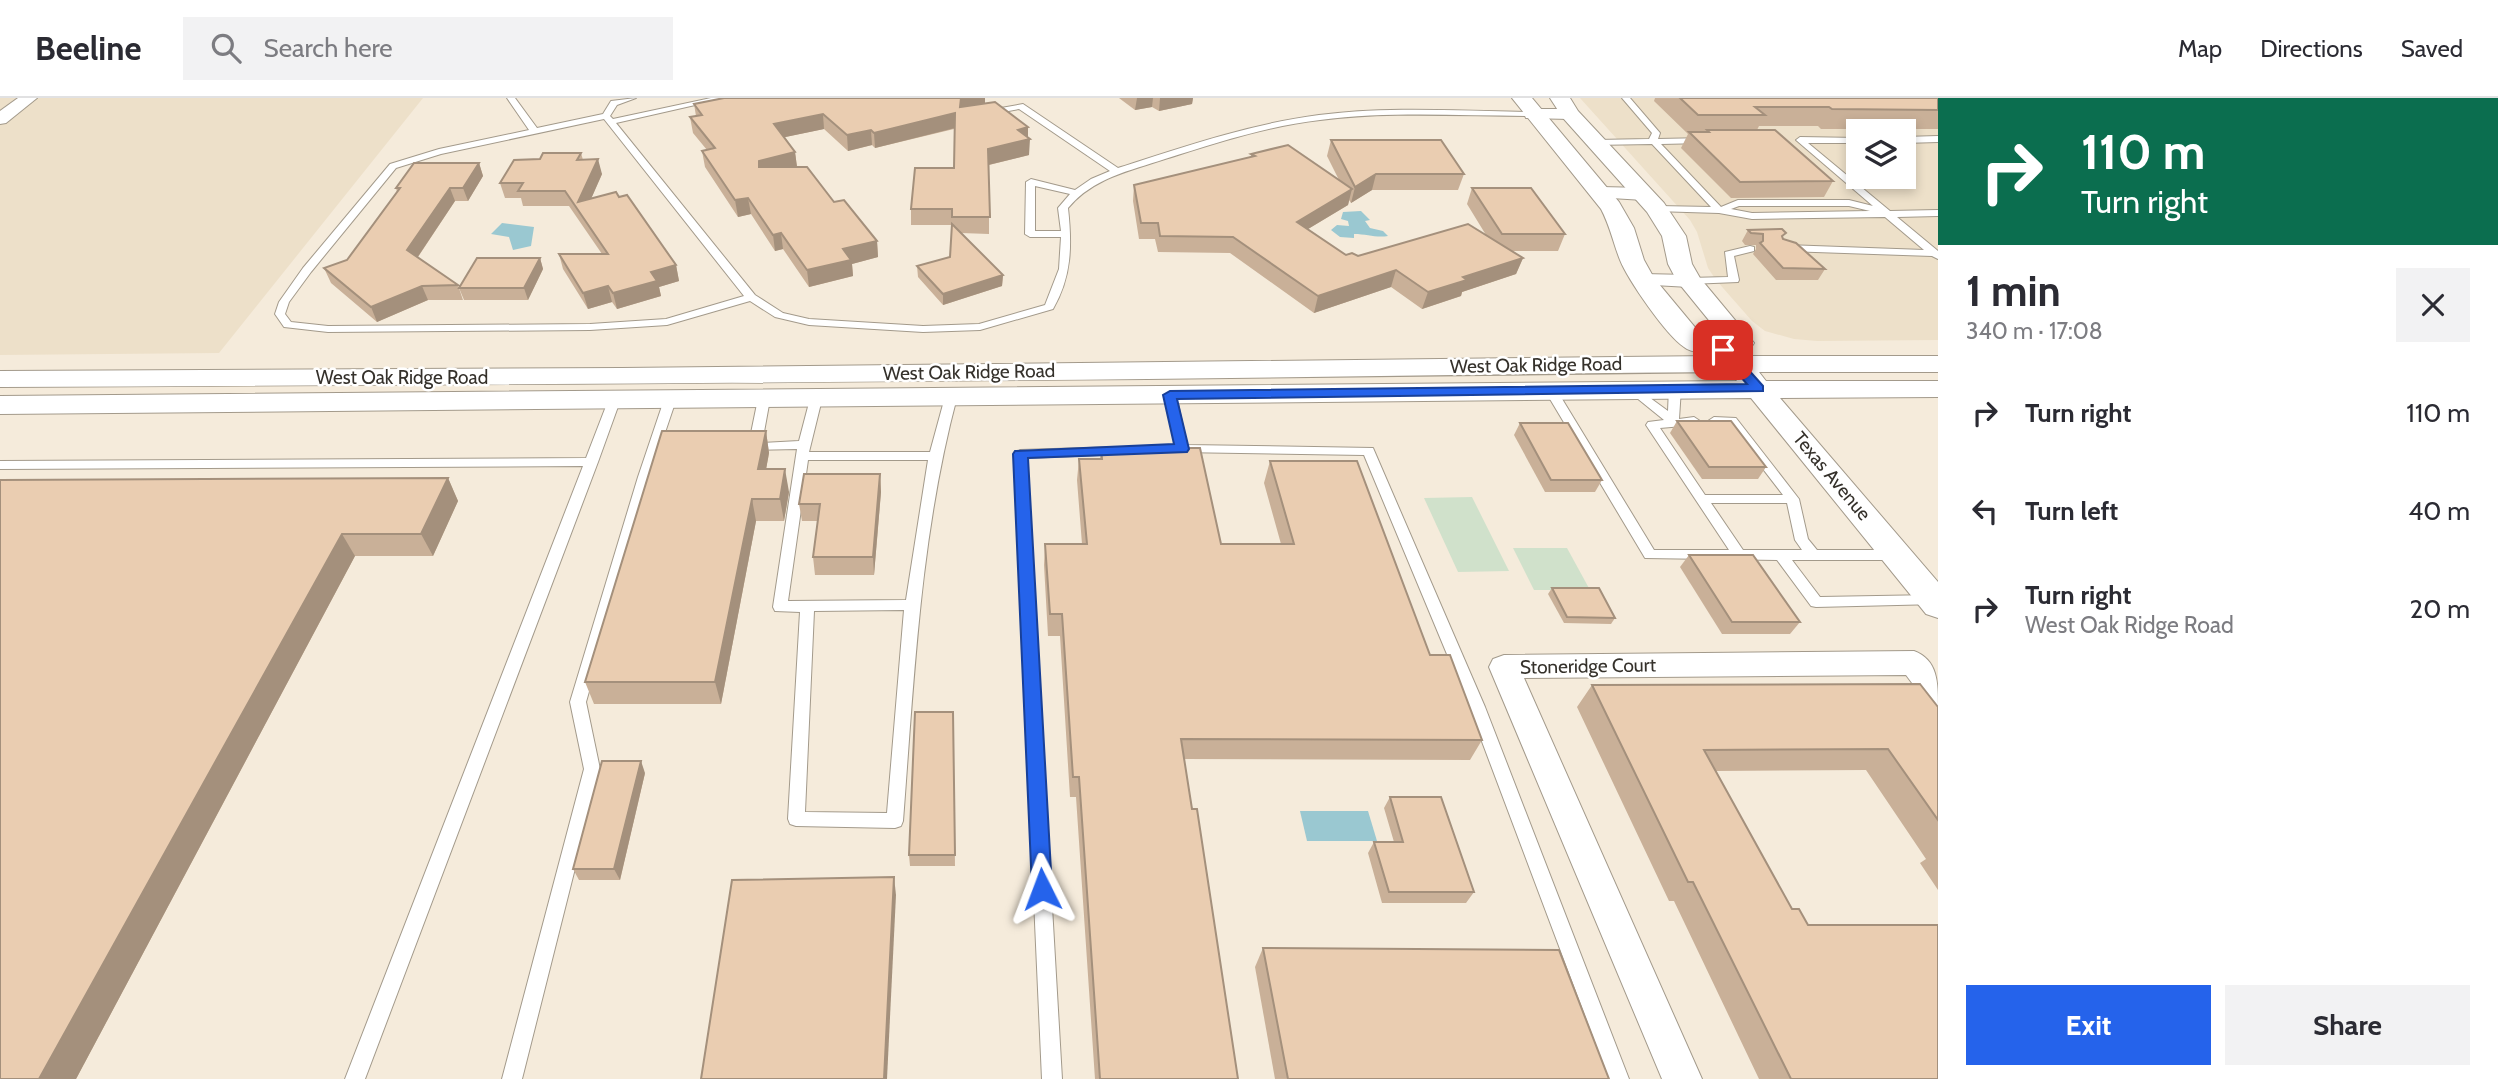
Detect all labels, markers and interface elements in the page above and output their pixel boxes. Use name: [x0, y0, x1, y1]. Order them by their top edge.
search box: [183, 17, 673, 80]
text: Beeline: [35, 28, 141, 68]
icon: search: [207, 29, 245, 67]
text: Search here: [263, 32, 393, 64]
text: Map: [2178, 34, 2222, 63]
text: Directions: [2260, 34, 2363, 63]
text: Saved: [2401, 34, 2463, 63]
map controls: [1846, 119, 1916, 189]
button: layers: [1846, 119, 1916, 189]
text: 110 m: [2081, 122, 2205, 181]
icon: right: [1966, 126, 2057, 217]
text: Turn right: [2081, 182, 2208, 221]
text: 1 min: [1966, 265, 2061, 317]
button: close: [2396, 268, 2470, 342]
text: 340 m · 17:08: [1966, 317, 2103, 345]
pin: [1693, 320, 1753, 380]
icon: arrive: [1704, 331, 1742, 369]
street label: West Oak Ridge Road: [1450, 352, 1622, 378]
street label: West Oak Ridge Road: [883, 359, 1055, 385]
street label: West Oak Ridge Road: [316, 366, 488, 389]
icon: right: [1966, 394, 2004, 432]
text: Turn right: [2025, 397, 2131, 429]
text: 110 m: [2406, 397, 2470, 429]
street label: Texas Avenue: [1788, 427, 1876, 525]
icon: left: [1966, 492, 2004, 530]
text: Turn left: [2025, 495, 2118, 527]
text: 40 m: [2408, 495, 2470, 527]
text: Turn right: [2025, 579, 2131, 611]
icon: right: [1966, 590, 2004, 628]
text: 20 m: [2410, 593, 2470, 625]
text: West Oak Ridge Road: [2025, 611, 2234, 639]
street label: Stoneridge Court: [1520, 653, 1657, 679]
position arrow: [1005, 852, 1079, 926]
button: Exit: [1966, 985, 2211, 1065]
button: Share: [2225, 985, 2470, 1065]

